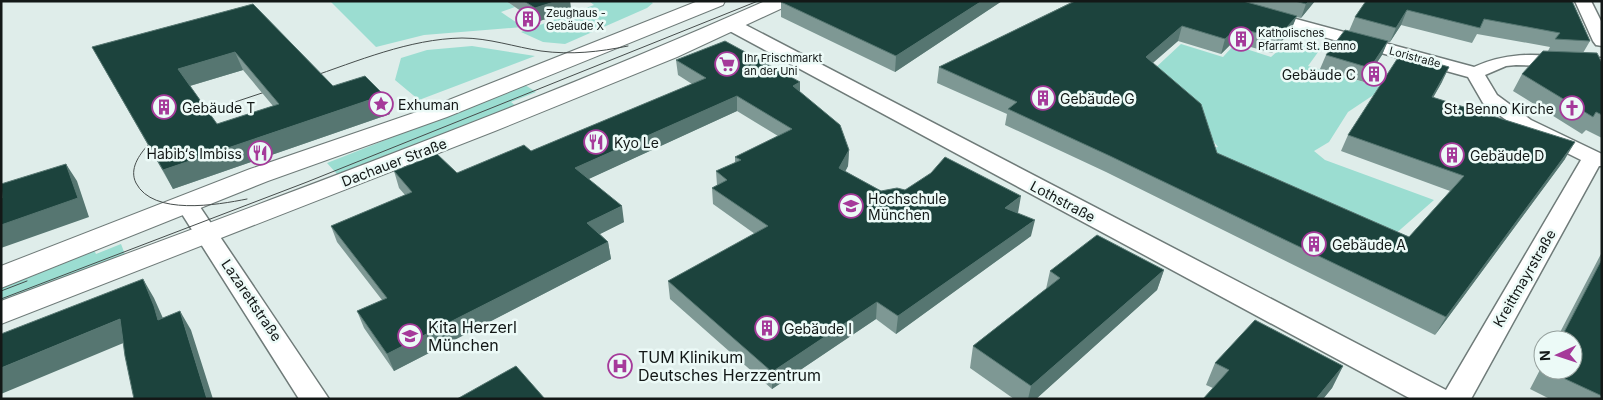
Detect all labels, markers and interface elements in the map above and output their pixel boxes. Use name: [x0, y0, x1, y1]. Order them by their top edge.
building icon: Zeughaus - Gebäude X: [515, 6, 541, 32]
place label: Zeughaus - Gebäude X: [546, 6, 606, 33]
building icon: Katholisches Pfarramt St. Benno: [1228, 26, 1254, 52]
place label: Katholisches Pfarramt St. Benno: [1258, 26, 1357, 53]
street label: Loristraße: [1388, 43, 1442, 71]
supermarket icon: Ihr Frischmarkt an der Uni: [714, 51, 740, 77]
place label: Ihr Frischmarkt an der Uni: [744, 51, 823, 78]
building icon: Gebäude C: [1361, 61, 1387, 87]
place label: Gebäude C: [1282, 66, 1356, 83]
building icon: Gebäude G: [1030, 85, 1056, 111]
place label: Gebäude G: [1060, 90, 1135, 107]
place icon: Exhuman: [368, 91, 394, 117]
building icon: Gebäude T: [151, 94, 177, 120]
church icon: St. Benno Kirche: [1559, 95, 1585, 121]
place label: Exhuman: [398, 96, 459, 113]
place label: Gebäude T: [182, 99, 255, 116]
place label: St. Benno Kirche: [1444, 100, 1554, 117]
restaurant icon: Kyo Le: [583, 129, 609, 155]
street label: Dachauer Straße: [339, 134, 449, 190]
place label: Kyo Le: [614, 134, 659, 151]
restaurant icon: Habib‘s Imbiss: [247, 140, 273, 166]
building icon: Gebäude D: [1439, 142, 1465, 168]
place label: Habib‘s Imbiss: [147, 145, 242, 162]
place label: Gebäude D: [1470, 147, 1544, 164]
street label: Lothstraße: [1028, 177, 1098, 225]
place label: Hochschule München: [868, 190, 947, 223]
school or university icon: Hochschule München: [838, 193, 864, 219]
street label: Kreittmayrstraße: [1489, 226, 1559, 330]
building icon: Gebäude A: [1301, 231, 1327, 257]
place label: Gebäude A: [1332, 236, 1406, 253]
street label: Lazarettstraße: [218, 256, 286, 344]
building icon: Gebäude I: [754, 315, 780, 341]
place label: Kita Herzerl München: [428, 317, 517, 355]
place label: Gebäude I: [784, 320, 852, 337]
school or university icon: Kita Herzerl München: [397, 323, 423, 349]
north arrow: [1533, 330, 1583, 380]
place label: TUM Klinikum Deutsches Herzzentrum: [638, 347, 821, 385]
text: N: [1536, 350, 1553, 361]
hospital icon: TUM Klinikum Deutsches Herzzentrum: [607, 353, 633, 379]

